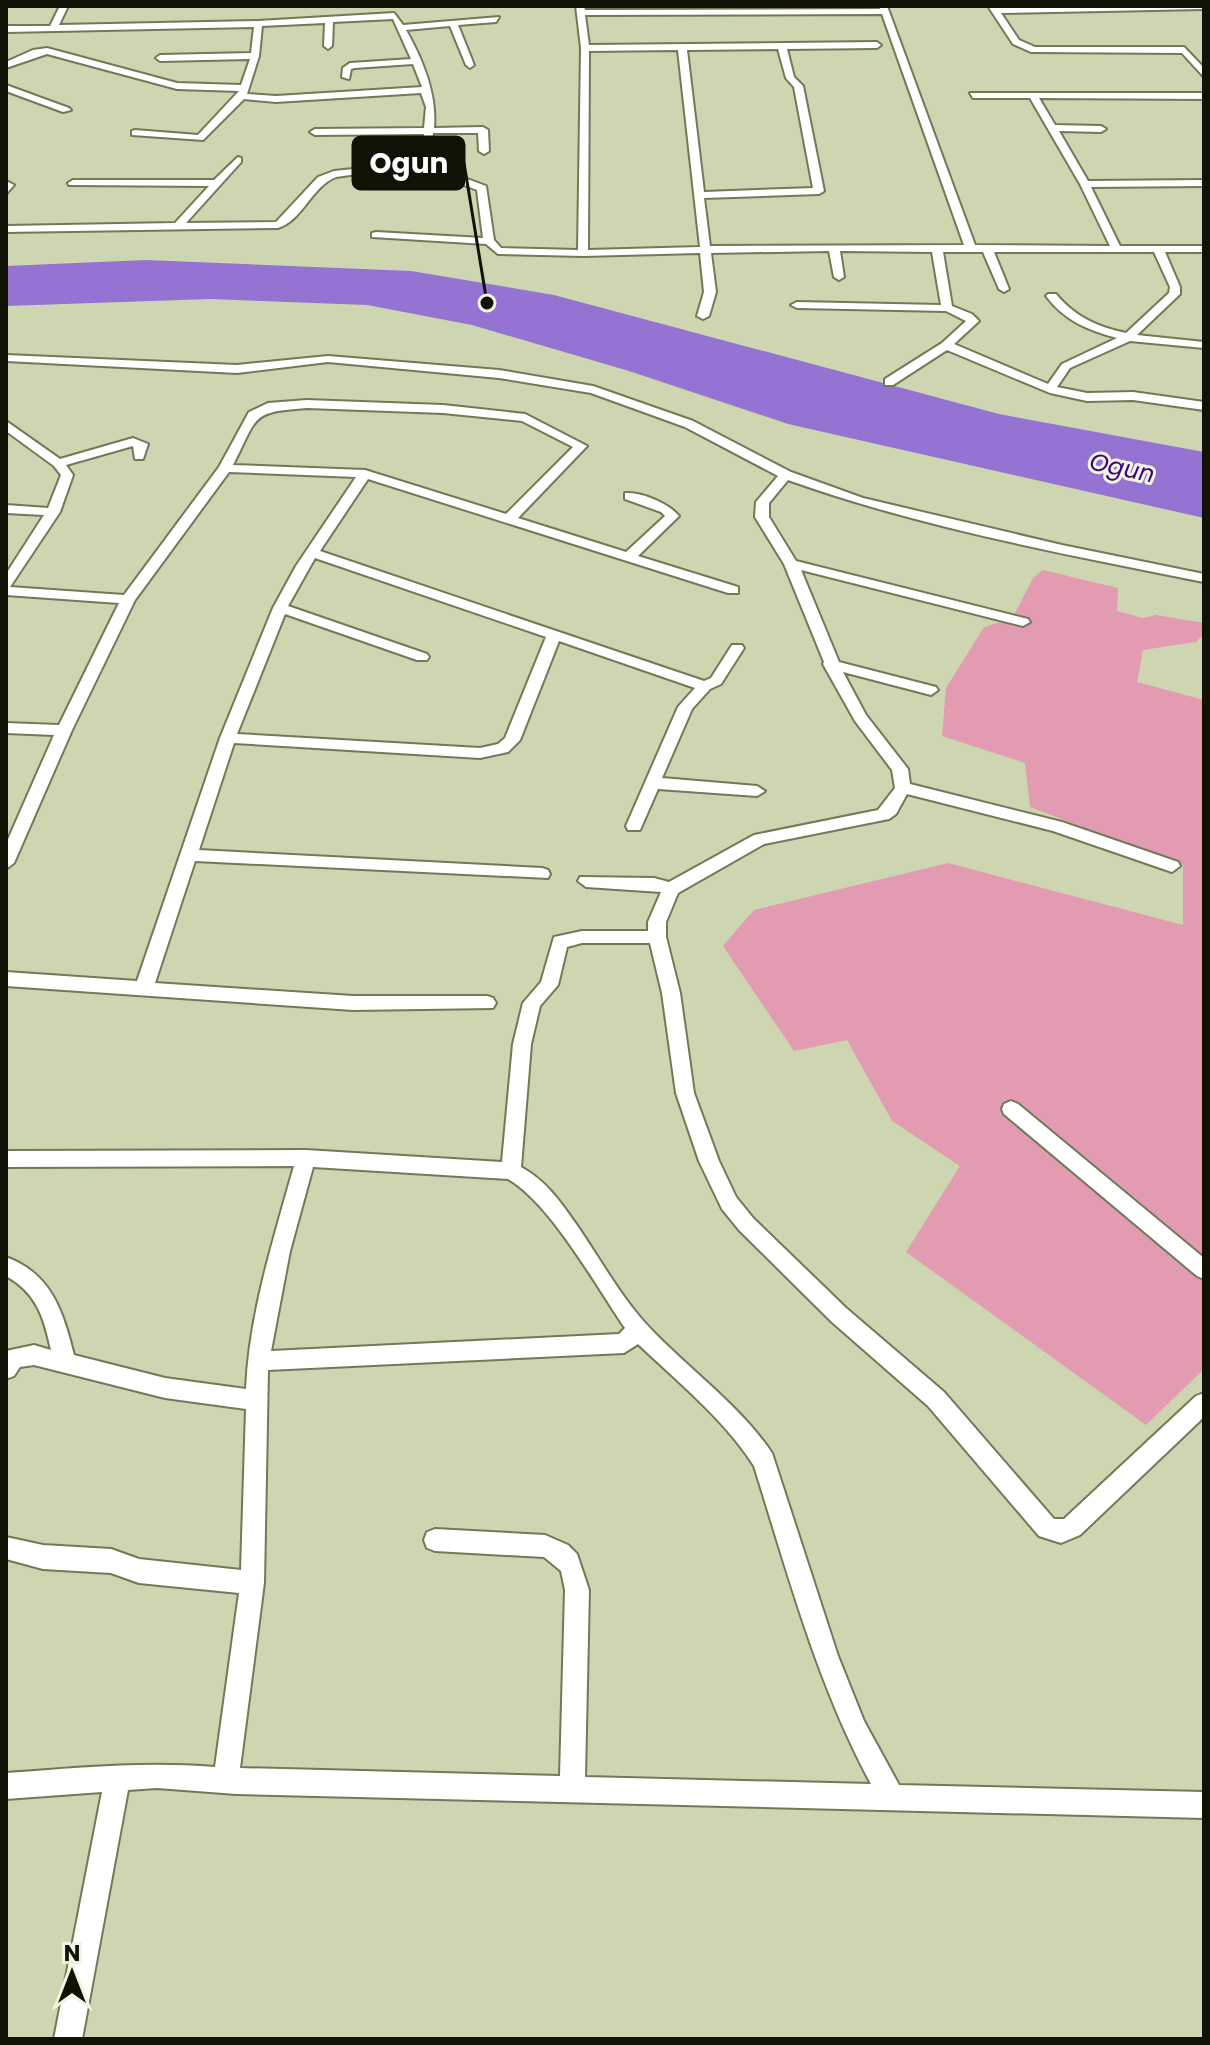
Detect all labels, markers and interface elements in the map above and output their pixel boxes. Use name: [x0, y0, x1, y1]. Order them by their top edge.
callout: Ogun: [353, 137, 464, 189]
text: Ogun: [370, 144, 448, 183]
water label: Ogun: [1086, 445, 1158, 490]
north arrow: [32, 1933, 112, 2013]
text: N: [64, 1938, 80, 1969]

